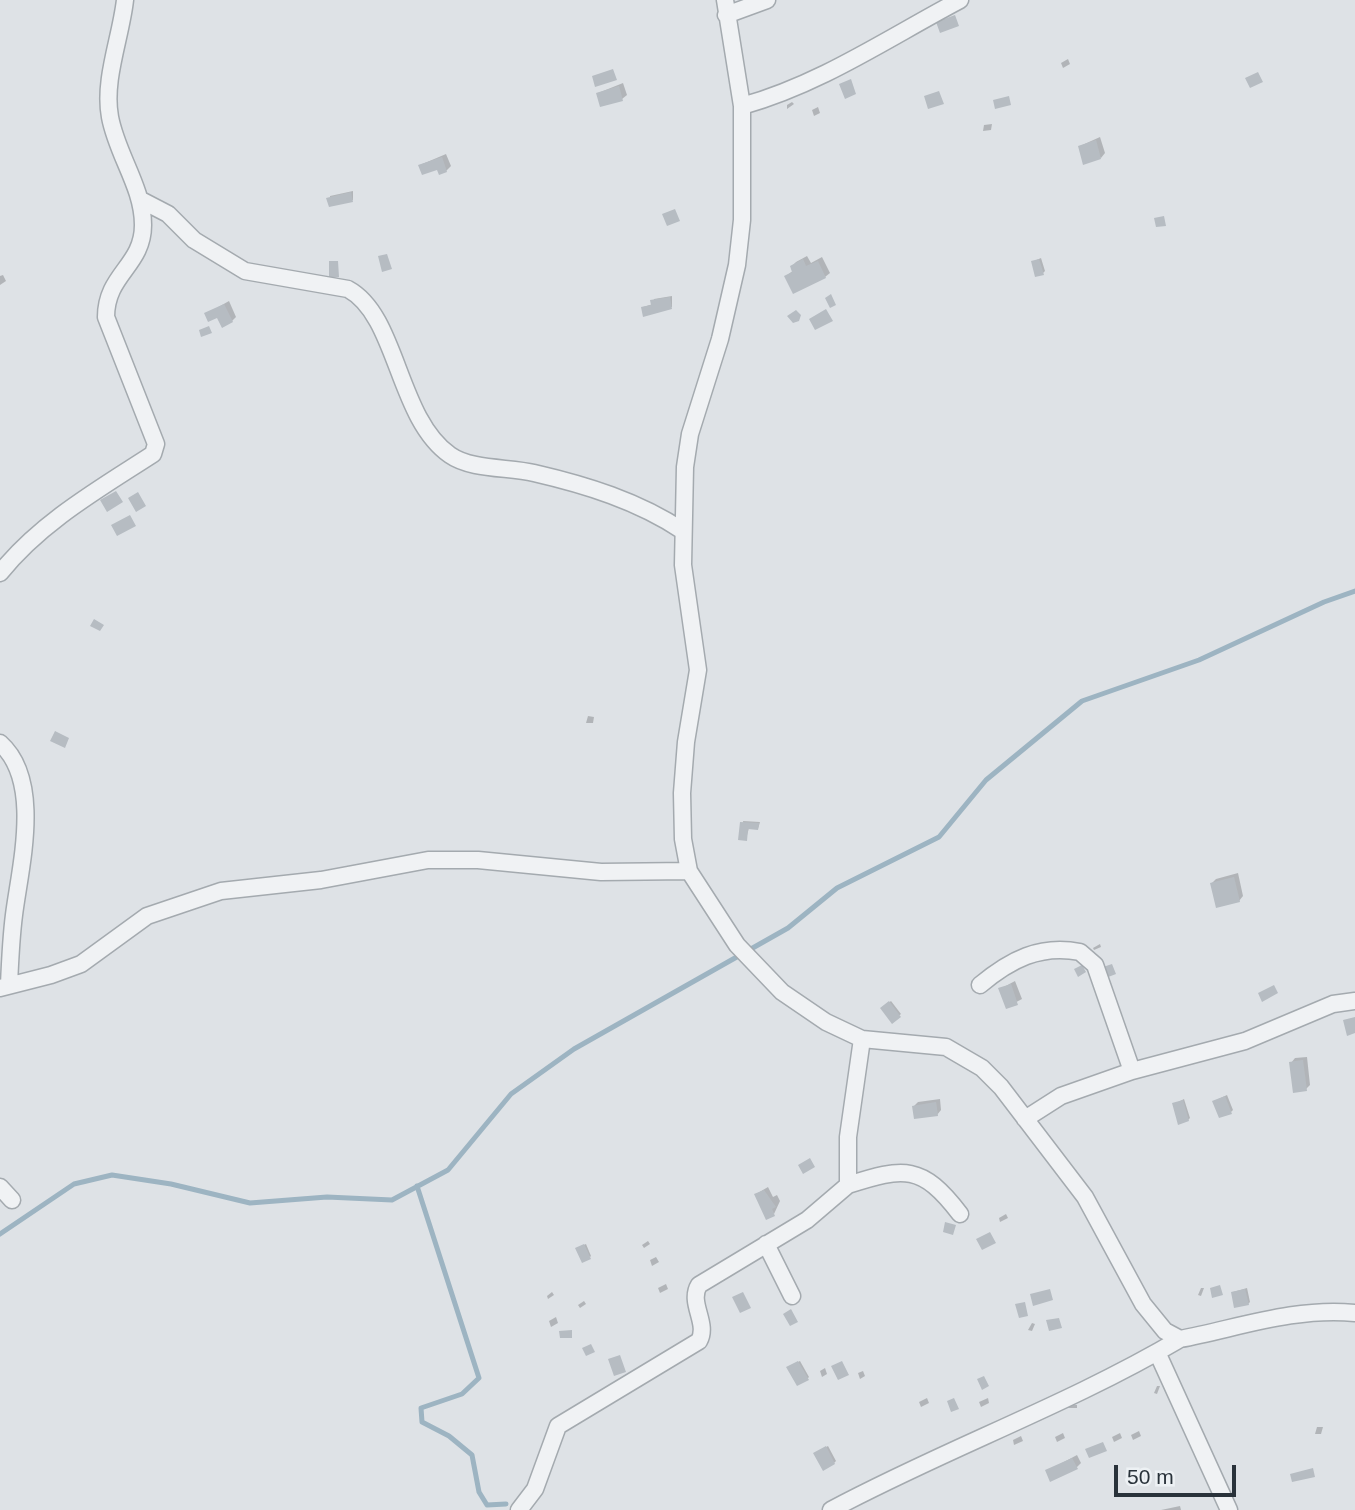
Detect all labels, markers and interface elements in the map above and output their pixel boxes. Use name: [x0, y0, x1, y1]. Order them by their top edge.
scale bar: [1117, 1450, 1240, 1494]
text: 50 m: [1127, 1465, 1174, 1488]

